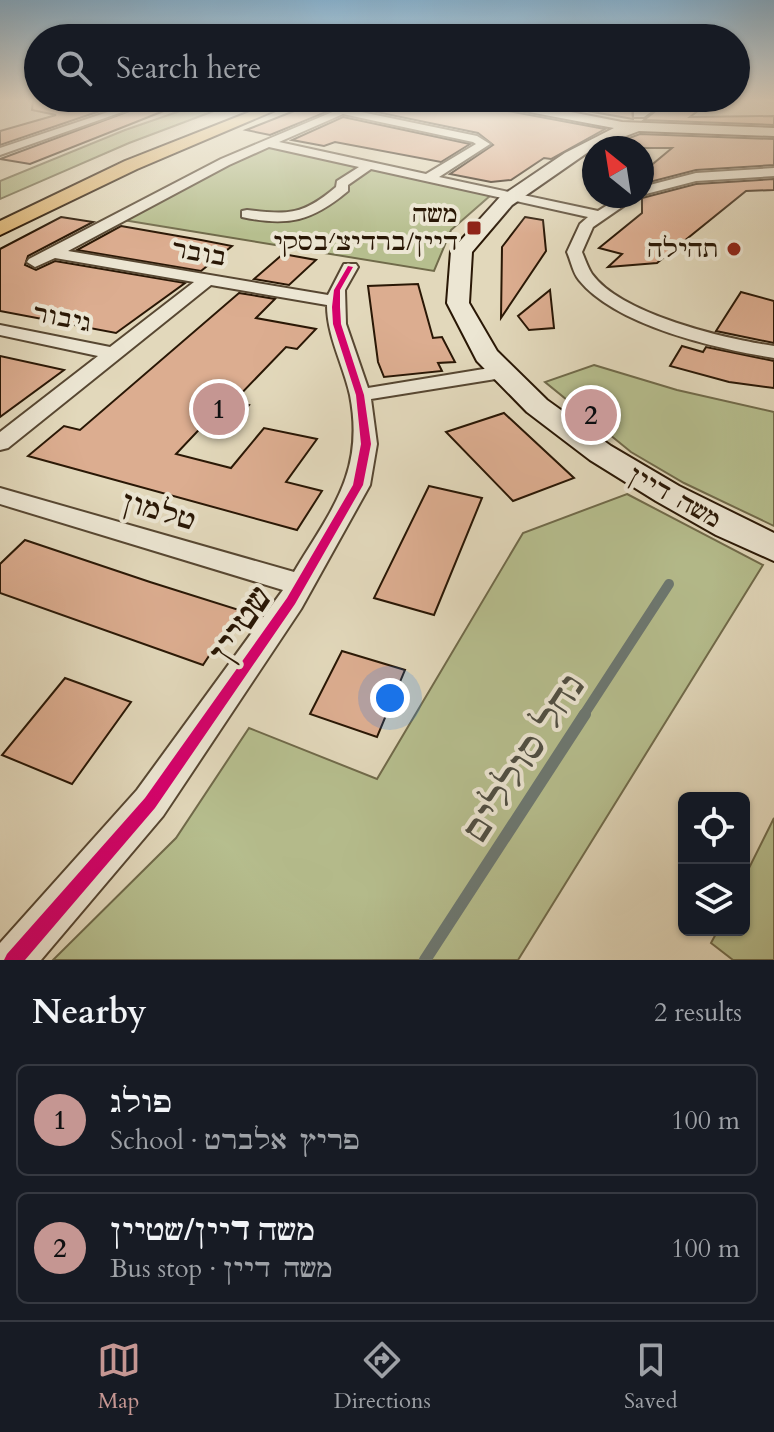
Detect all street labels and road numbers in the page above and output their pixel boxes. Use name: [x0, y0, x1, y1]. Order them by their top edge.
street label: בובר: [169, 232, 229, 275]
street label: גיבור: [30, 297, 94, 340]
street label: משה דיין: [622, 458, 727, 536]
street label: טלמון: [117, 482, 200, 540]
street label: שטיין: [198, 577, 283, 672]

